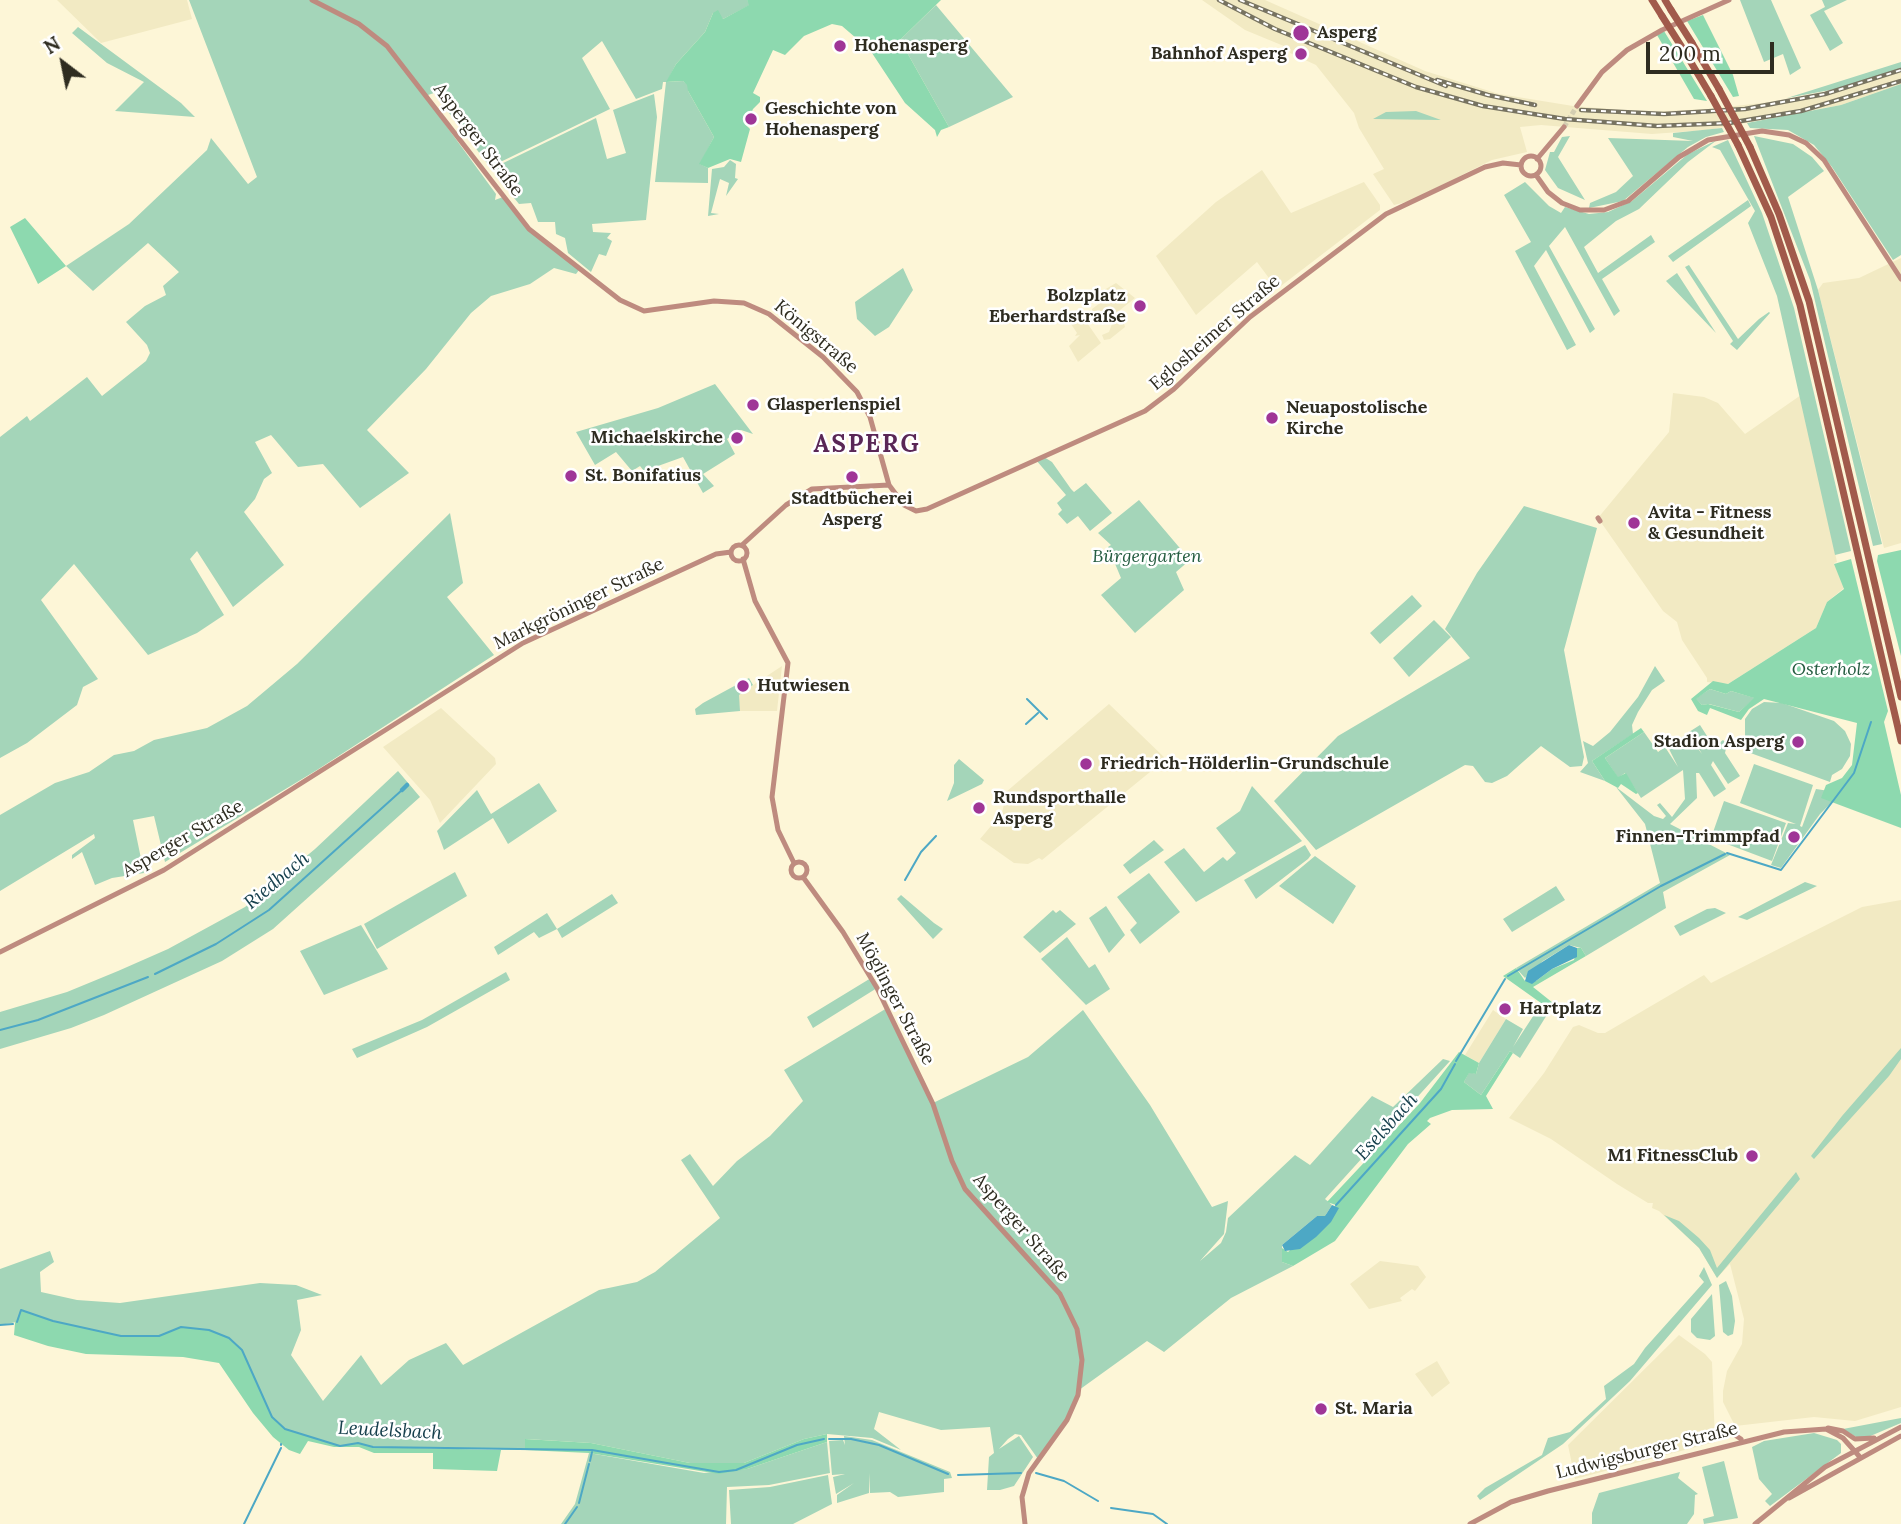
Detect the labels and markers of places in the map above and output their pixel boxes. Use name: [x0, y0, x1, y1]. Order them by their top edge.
place label: Asperg: [1317, 22, 1377, 44]
marker: Asperg: [1291, 23, 1311, 43]
place label: Hohenasperg: [854, 35, 968, 57]
marker: Hohenasperg: [832, 38, 848, 54]
place label: Bahnhof Asperg: [1151, 43, 1287, 65]
marker: Bahnhof Asperg: [1293, 46, 1309, 62]
place label: Geschichte von Hohenasperg: [765, 98, 897, 140]
marker: Geschichte von Hohenasperg: [743, 111, 759, 127]
place label: Bolzplatz Eberhardstraße: [989, 285, 1126, 328]
marker: Bolzplatz Eberhardstraße: [1132, 298, 1148, 314]
place label: Glasperlenspiel: [767, 394, 901, 416]
marker: Glasperlenspiel: [745, 397, 761, 413]
place label: Neuapostolische Kirche: [1286, 397, 1427, 440]
marker: Neuapostolische Kirche: [1264, 410, 1280, 426]
place label: Michaelskirche: [591, 427, 723, 449]
marker: Michaelskirche: [729, 430, 745, 446]
place label: St. Bonifatius: [585, 465, 701, 487]
marker: St. Bonifatius: [563, 468, 579, 484]
marker: Stadtbücherei Asperg: [844, 469, 860, 485]
place label: Stadtbücherei Asperg: [791, 488, 913, 530]
place label: Avita - Fitness & Gesundheit: [1648, 502, 1771, 544]
marker: Avita - Fitness & Gesundheit: [1626, 515, 1642, 531]
place label: Hutwiesen: [757, 675, 850, 697]
marker: Hutwiesen: [735, 678, 751, 694]
place label: Stadion Asperg: [1654, 731, 1784, 753]
marker: Stadion Asperg: [1790, 734, 1806, 750]
place label: Friedrich-Hölderlin-Grundschule: [1100, 753, 1389, 775]
marker: Friedrich-Hölderlin-Grundschule: [1078, 756, 1094, 772]
place label: Rundsporthalle Asperg: [993, 787, 1126, 830]
marker: Rundsporthalle Asperg: [971, 800, 987, 816]
place label: Finnen-Trimmpfad: [1616, 826, 1780, 848]
marker: Finnen-Trimmpfad: [1786, 829, 1802, 845]
place label: Hartplatz: [1519, 998, 1601, 1020]
marker: Hartplatz: [1497, 1001, 1513, 1017]
place label: M1 FitnessClub: [1607, 1145, 1738, 1167]
marker: M1 FitnessClub: [1744, 1148, 1760, 1164]
place label: St. Maria: [1335, 1398, 1413, 1420]
marker: St. Maria: [1313, 1401, 1329, 1417]

